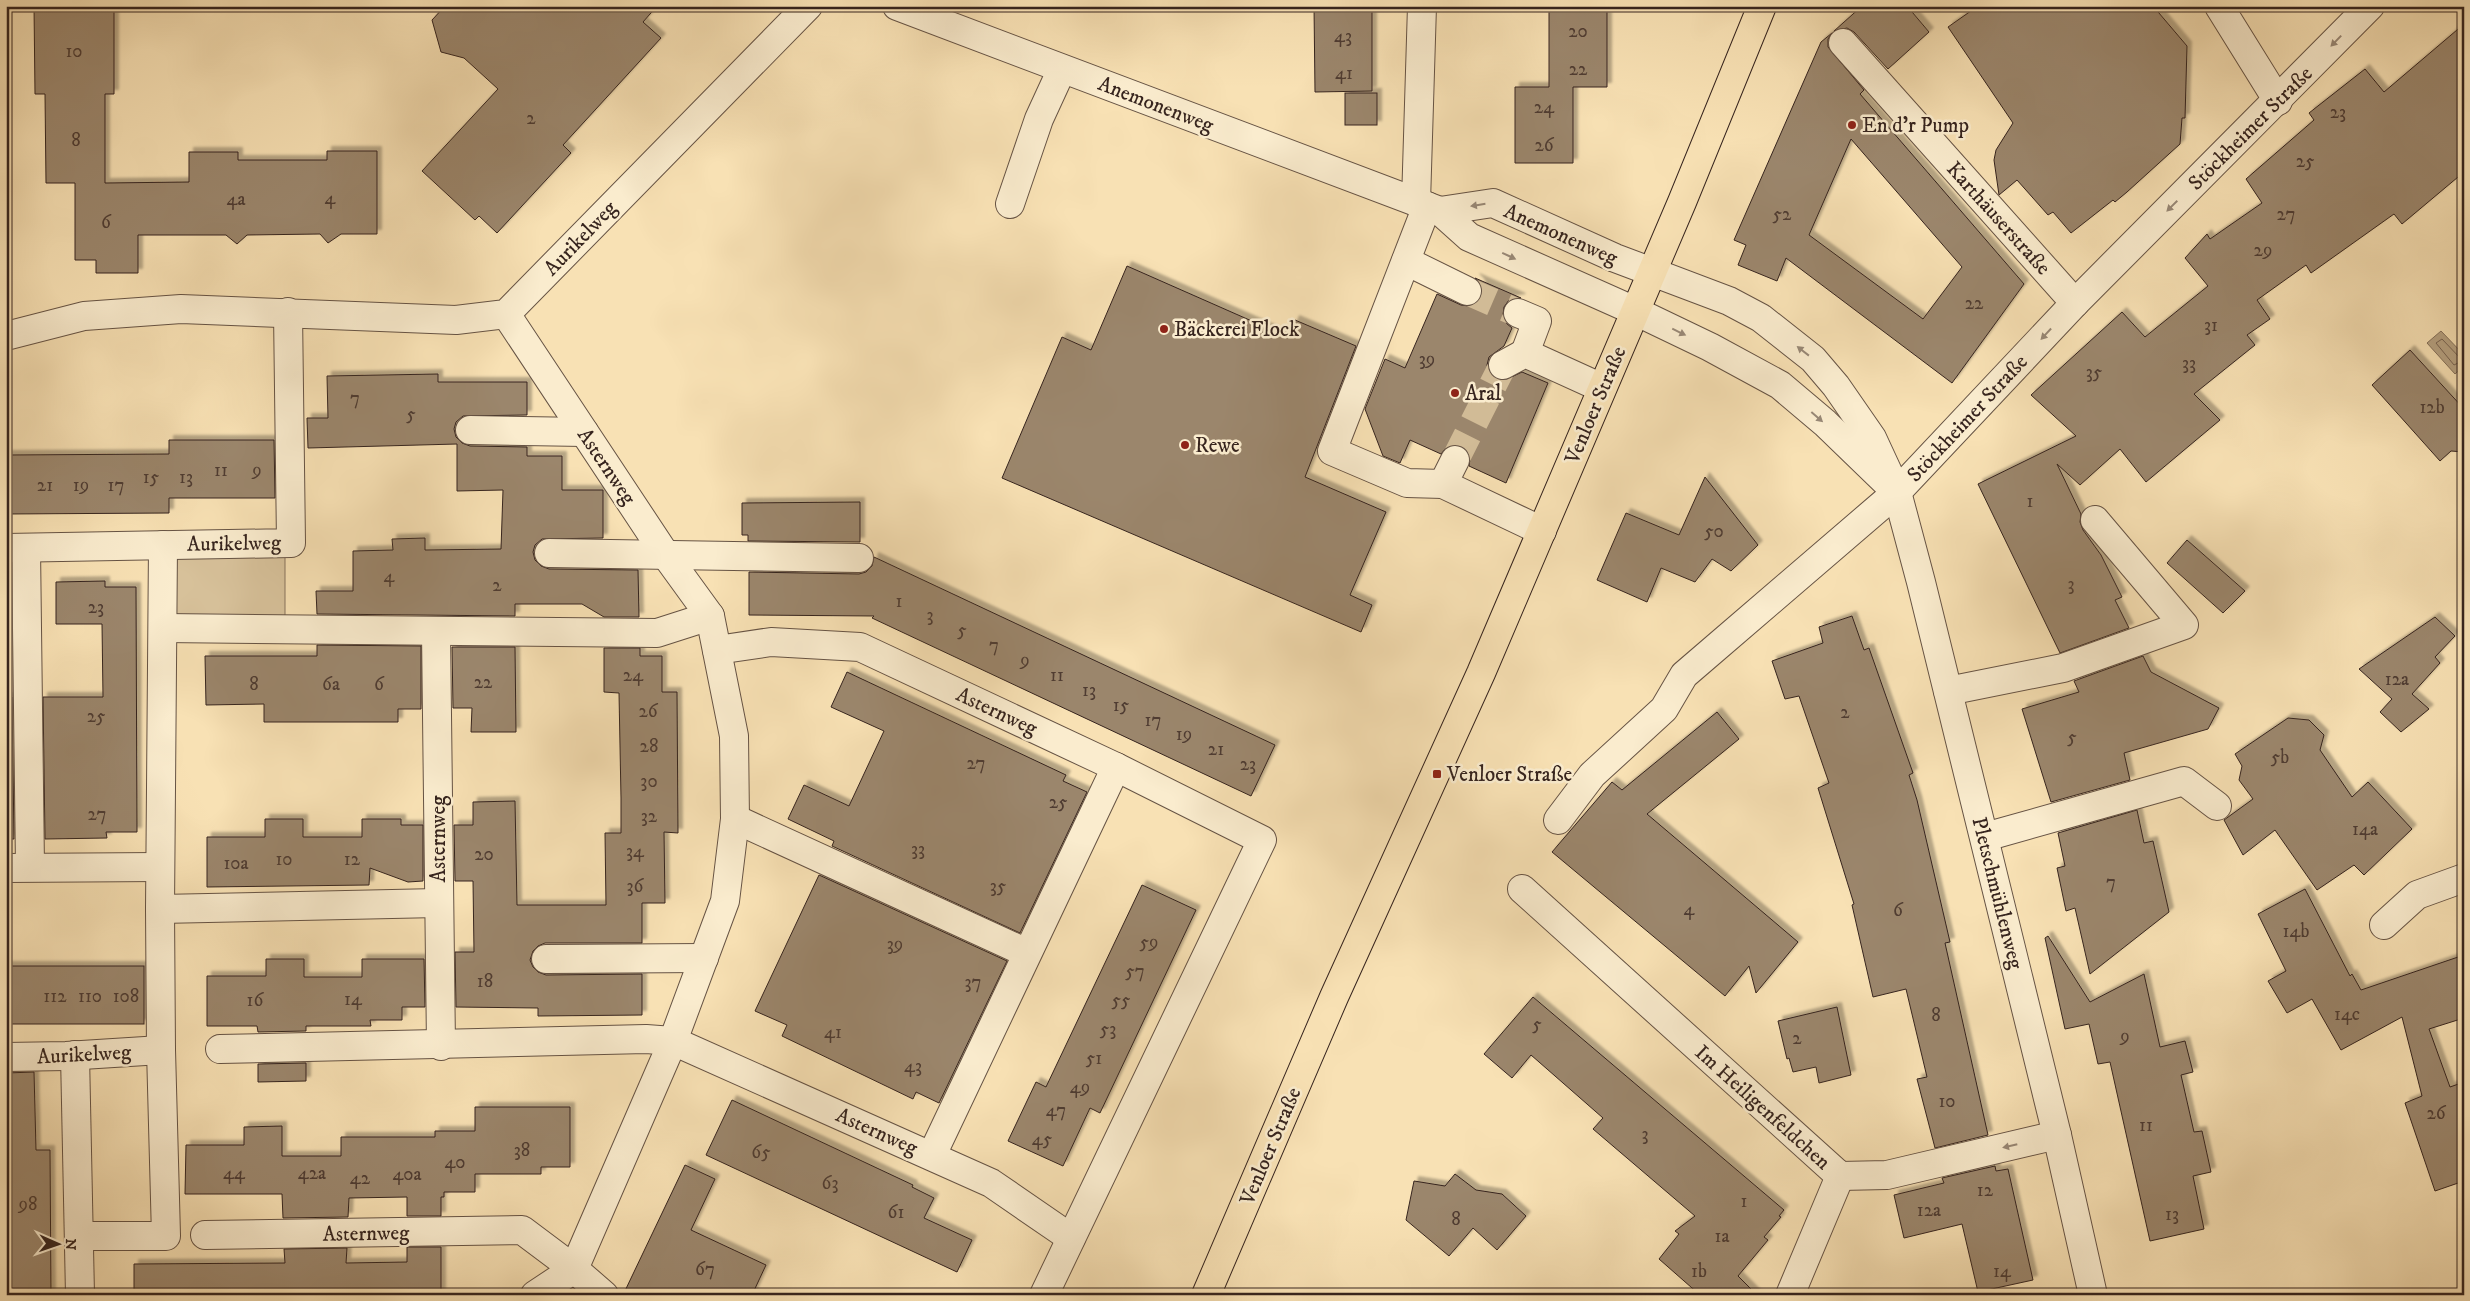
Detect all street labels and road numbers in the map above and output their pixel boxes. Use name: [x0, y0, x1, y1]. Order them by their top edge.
street label: Stöckheimer Straße: [2183, 61, 2318, 196]
street label: Anemonenweg: [1094, 71, 1218, 139]
street label: Karthäuserstraße: [1941, 157, 2056, 281]
street label: Aurikelweg: [539, 195, 623, 282]
street label: Anemonenweg: [1500, 198, 1622, 272]
street label: Venloer Straße: [1559, 342, 1632, 469]
street label: Stöckheimer Straße: [1902, 349, 2034, 488]
street label: Asternweg: [571, 423, 642, 510]
street label: Aurikelweg: [187, 530, 282, 558]
street label: Asternweg: [952, 682, 1042, 742]
street label: Asternweg: [426, 795, 452, 882]
street label: Pletschmühlenweg: [1966, 815, 2029, 973]
street label: Aurikelweg: [36, 1040, 133, 1070]
street label: Im Heiligenfeldchen: [1689, 1040, 1836, 1176]
street label: Venloer Straße: [1234, 1083, 1307, 1210]
street label: Asternweg: [832, 1102, 922, 1162]
street label: Asternweg: [322, 1220, 410, 1248]

